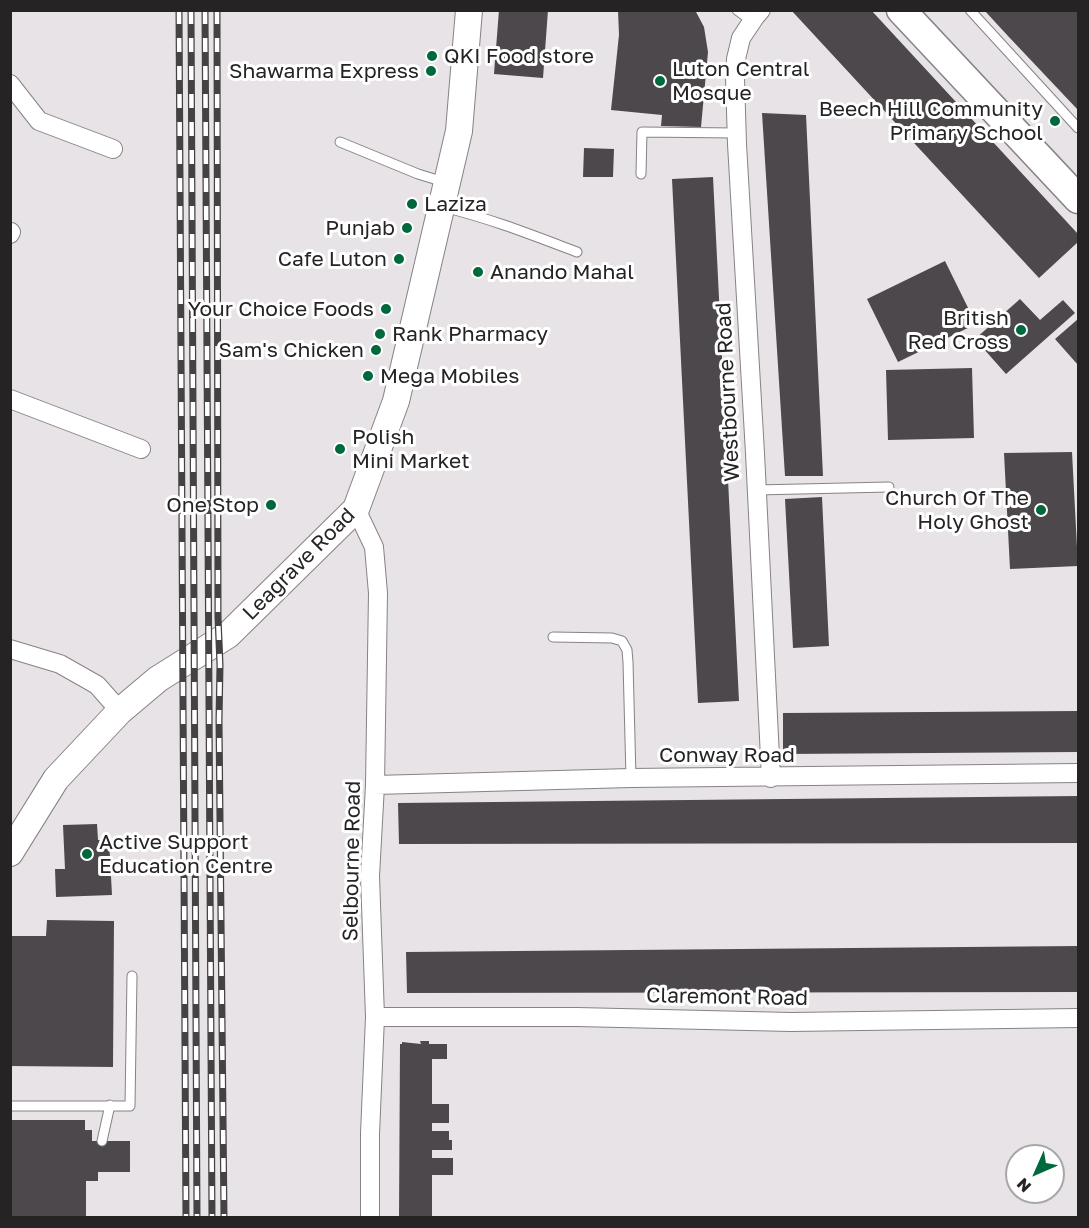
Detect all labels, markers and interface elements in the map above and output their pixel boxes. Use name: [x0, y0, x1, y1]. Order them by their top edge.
place label: QKI Food store: [444, 43, 594, 69]
marker: QKI Food store: [425, 49, 439, 63]
place label: Luton Central Mosque: [672, 56, 810, 106]
place label: Shawarma Express: [229, 58, 419, 84]
marker: Shawarma Express: [424, 64, 438, 78]
marker: Luton Central Mosque: [653, 74, 667, 88]
place label: Beech Hill Community Primary School: [819, 96, 1043, 146]
marker: Beech Hill Community Primary School: [1048, 114, 1062, 128]
place label: Laziza: [424, 191, 487, 217]
marker: Laziza: [405, 197, 419, 211]
place label: Punjab: [325, 215, 395, 241]
marker: Punjab: [400, 221, 414, 235]
place label: Cafe Luton: [278, 246, 387, 272]
marker: Cafe Luton: [392, 252, 406, 266]
place label: Anando Mahal: [490, 259, 634, 285]
marker: Anando Mahal: [471, 265, 485, 279]
place label: Your Choice Foods: [188, 296, 374, 322]
marker: Your Choice Foods: [379, 302, 393, 316]
street label: Westbourne Road: [711, 302, 745, 482]
place label: British Red Cross: [907, 305, 1009, 355]
place label: Rank Pharmacy: [392, 321, 548, 347]
marker: British Red Cross: [1014, 323, 1028, 337]
marker: Rank Pharmacy: [373, 327, 387, 341]
place label: Sam's Chicken: [219, 337, 364, 363]
marker: Sam's Chicken: [369, 343, 383, 357]
place label: Mega Mobiles: [380, 363, 519, 389]
marker: Mega Mobiles: [361, 369, 375, 383]
place label: Polish Mini Market: [352, 424, 470, 474]
marker: Polish Mini Market: [333, 442, 347, 456]
place label: Church Of The Holy Ghost: [885, 485, 1029, 535]
place label: One Stop: [166, 492, 259, 518]
marker: One Stop: [264, 498, 278, 512]
street label: Leagrave Road: [238, 503, 360, 625]
marker: Church Of The Holy Ghost: [1034, 503, 1048, 517]
street label: Conway Road: [659, 742, 795, 768]
street label: Selbourne Road: [338, 781, 366, 941]
place label: Active Support Education Centre: [99, 829, 273, 879]
marker: Active Support Education Centre: [80, 847, 94, 861]
street label: Claremont Road: [646, 983, 808, 1011]
north arrow: [1005, 1144, 1065, 1204]
text: N: [1012, 1174, 1035, 1197]

